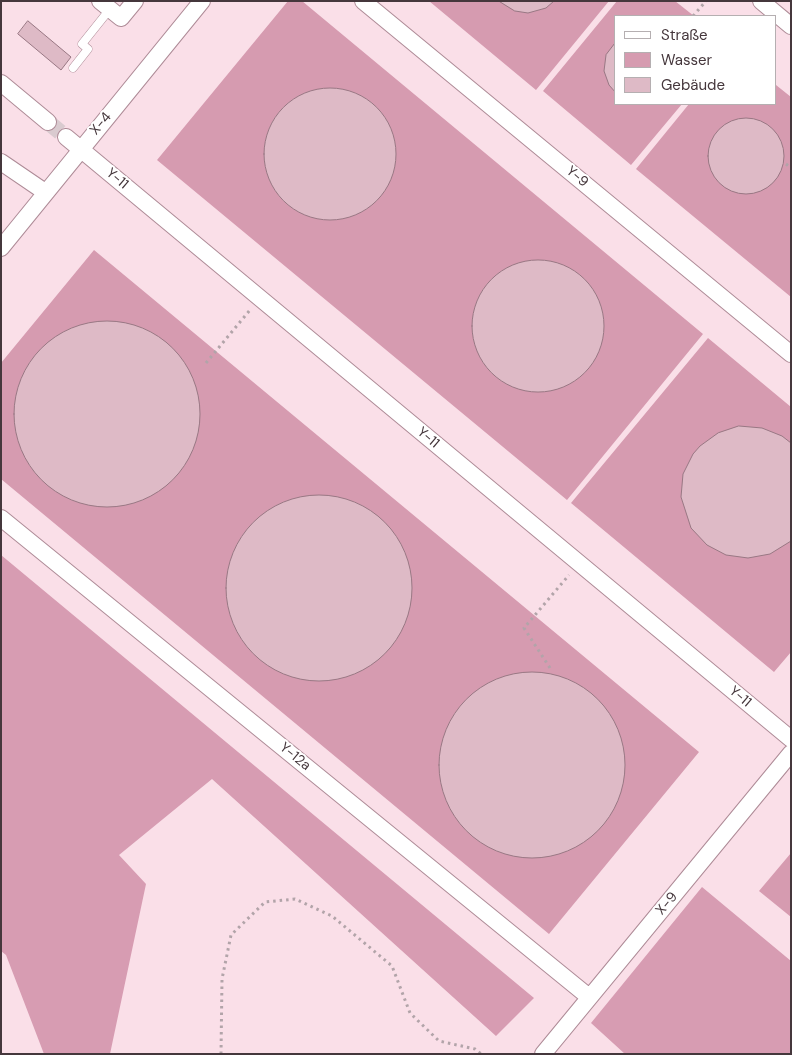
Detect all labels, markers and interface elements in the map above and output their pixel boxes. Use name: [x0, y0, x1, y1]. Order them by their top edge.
legend: [614, 15, 777, 105]
text: Straße: [661, 25, 708, 45]
text: Wasser: [661, 50, 712, 70]
text: Gebäude: [661, 75, 725, 95]
street label: X-4: [87, 109, 115, 139]
street label: Y-9: [563, 163, 591, 191]
street label: Y-11: [103, 165, 131, 193]
street label: Y-11: [414, 424, 442, 452]
street label: Y-11: [726, 683, 754, 711]
street label: Y-12a: [276, 739, 314, 775]
street label: X-9: [653, 889, 681, 919]

